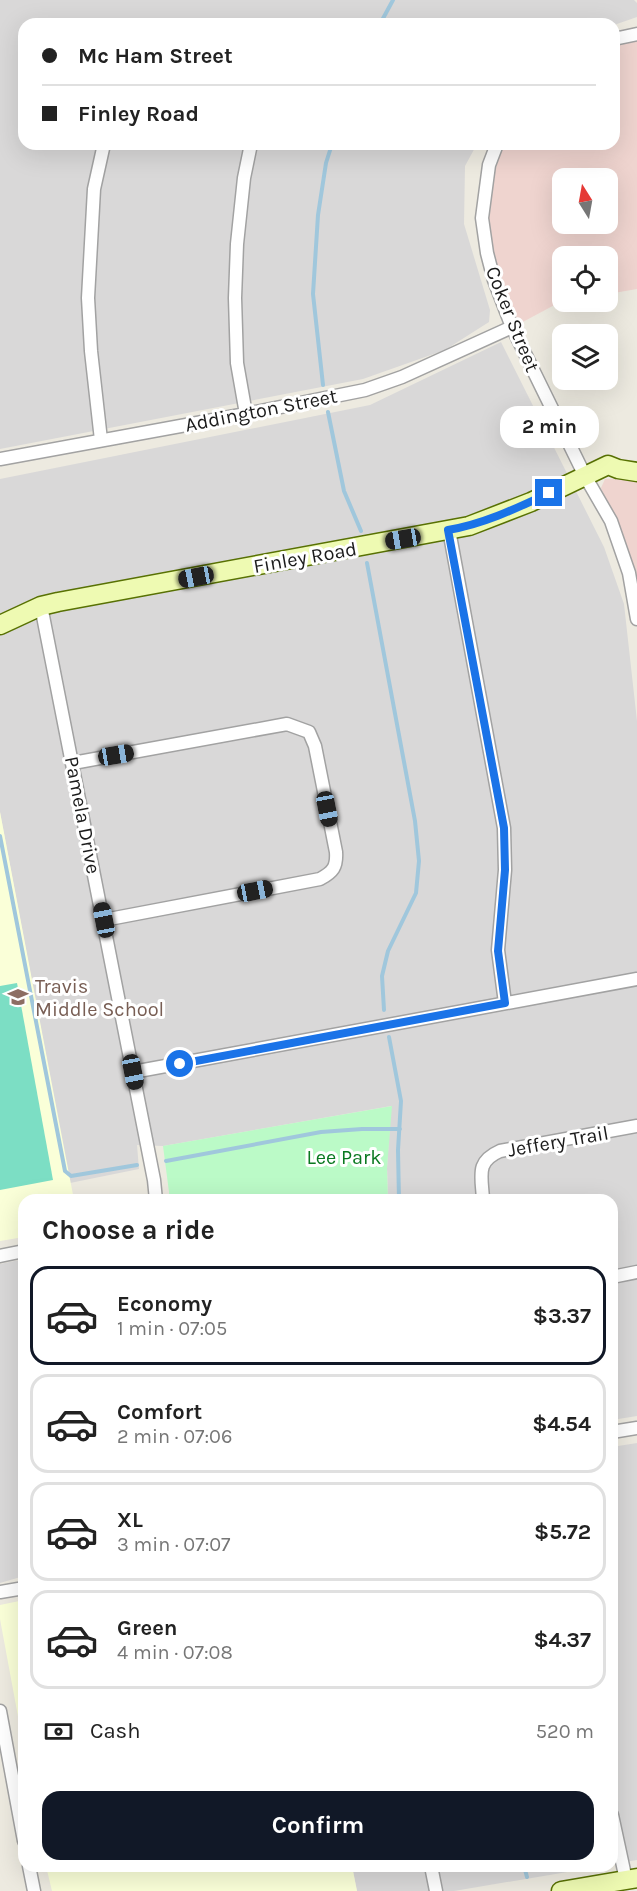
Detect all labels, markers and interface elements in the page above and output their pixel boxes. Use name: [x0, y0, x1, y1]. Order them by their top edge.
text: Mc Ham Street: [78, 43, 233, 69]
text: Finley Road: [78, 101, 199, 127]
north arrow: [552, 168, 618, 234]
map controls: [552, 168, 618, 390]
button: locate: [552, 246, 618, 312]
street label: Coker Street: [481, 263, 544, 376]
button: layers: [552, 324, 618, 390]
street label: Addington Street: [183, 384, 340, 437]
callout: 2 min: [500, 406, 598, 448]
text: 2 min: [522, 415, 577, 438]
route end: [535, 479, 562, 506]
car: [384, 527, 422, 551]
street label: Finley Road: [252, 537, 359, 578]
car: [177, 565, 215, 589]
car: [97, 743, 135, 767]
street label: Pamela Drive: [60, 754, 105, 876]
car: [315, 790, 339, 828]
car: [236, 879, 274, 903]
car: [92, 901, 116, 939]
place label: Travis Middle School: [35, 975, 164, 1021]
school or university icon: Travis Middle School: [6, 985, 30, 1009]
route start: [166, 1050, 193, 1077]
car: [121, 1053, 145, 1091]
street label: Jeffery Trail: [506, 1121, 610, 1162]
park label: Lee Park: [306, 1146, 382, 1169]
text: Choose a ride: [42, 1214, 215, 1246]
icon: car: [45, 1289, 99, 1343]
text: Economy: [117, 1291, 212, 1317]
text: $3.37: [533, 1303, 591, 1329]
text: 1 min · 07:05: [117, 1317, 227, 1340]
icon: car: [45, 1397, 99, 1451]
text: Comfort: [117, 1399, 202, 1425]
text: $4.54: [532, 1411, 591, 1437]
text: 2 min · 07:06: [117, 1425, 232, 1448]
icon: car: [45, 1505, 99, 1559]
text: XL: [117, 1507, 143, 1533]
text: $5.72: [534, 1519, 591, 1545]
text: 3 min · 07:07: [117, 1533, 231, 1556]
icon: car: [45, 1613, 99, 1667]
text: Green: [117, 1615, 178, 1641]
text: $4.37: [533, 1627, 591, 1653]
text: 4 min · 07:08: [117, 1641, 233, 1664]
icon: cash: [42, 1715, 75, 1748]
text: Cash: [90, 1718, 140, 1744]
text: 520 m: [536, 1720, 594, 1743]
button: Confirm: [42, 1791, 594, 1860]

